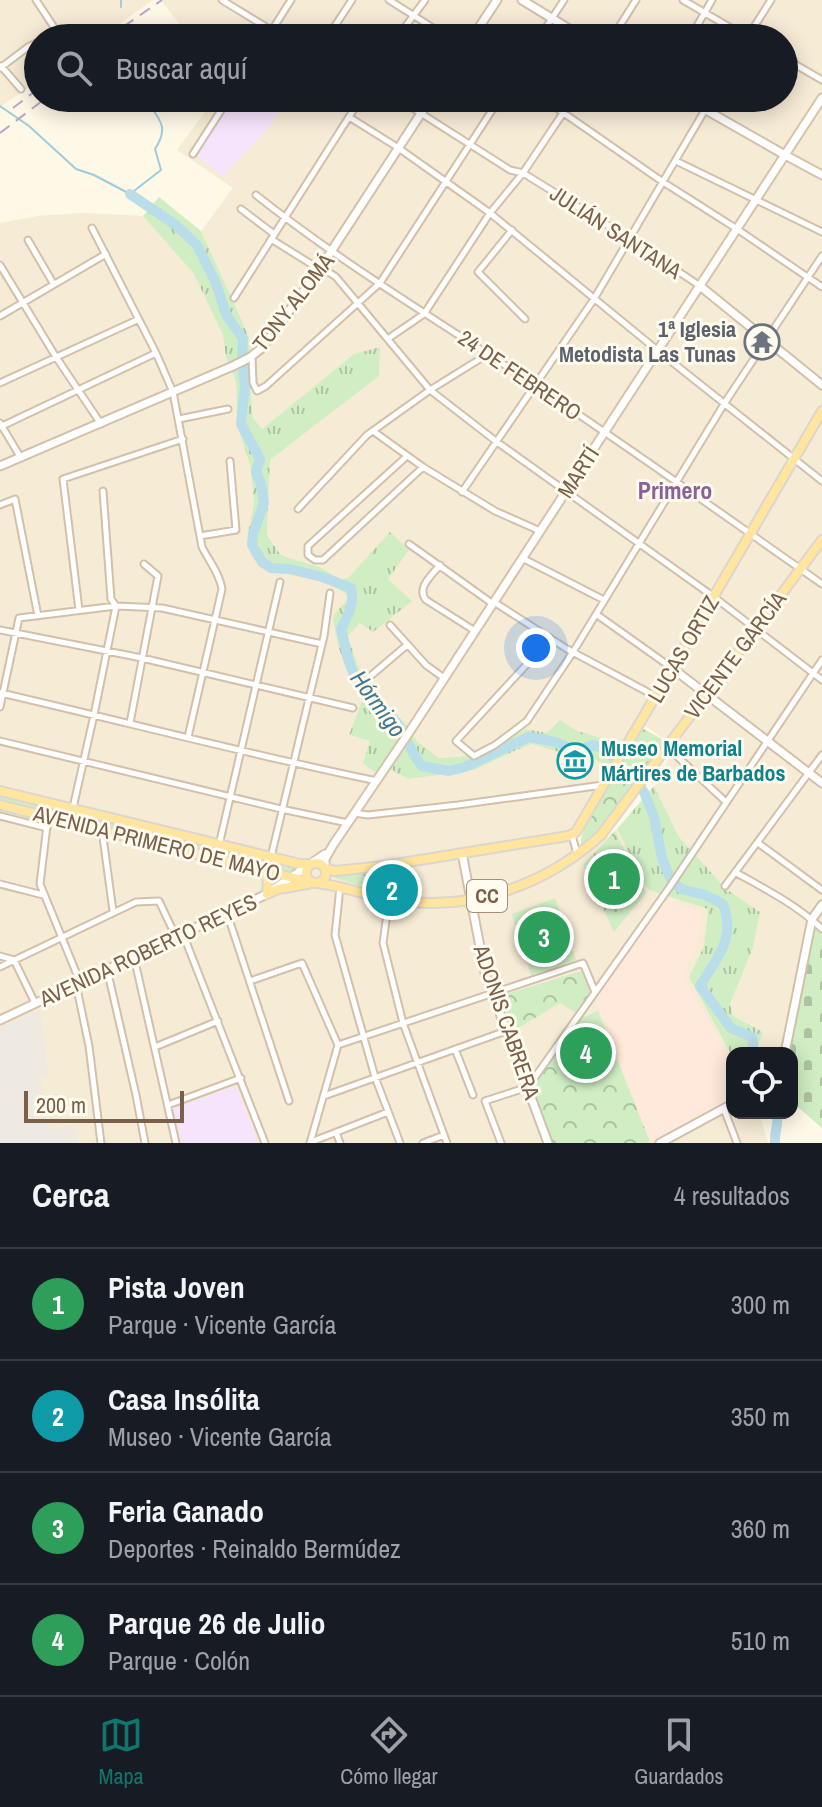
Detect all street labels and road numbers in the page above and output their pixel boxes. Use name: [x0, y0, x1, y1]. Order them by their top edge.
street label: JULIÁN SANTANA: [544, 178, 688, 286]
street label: TONY ALOMÁ: [245, 246, 341, 357]
street label: 24 DE FEBRERO: [453, 323, 587, 427]
street label: MARTÍ: [550, 440, 606, 504]
street label: VICENTE GARCÍA: [677, 584, 793, 725]
street label: LUCAS ORTIZ: [640, 590, 726, 708]
street label: AVENIDA PRIMERO DE MAYO: [30, 798, 283, 888]
road number: CC: [467, 880, 507, 912]
street label: AVENIDA ROBERTO REYES: [33, 886, 262, 1014]
street label: ADONIS CABRERA: [466, 940, 548, 1104]

